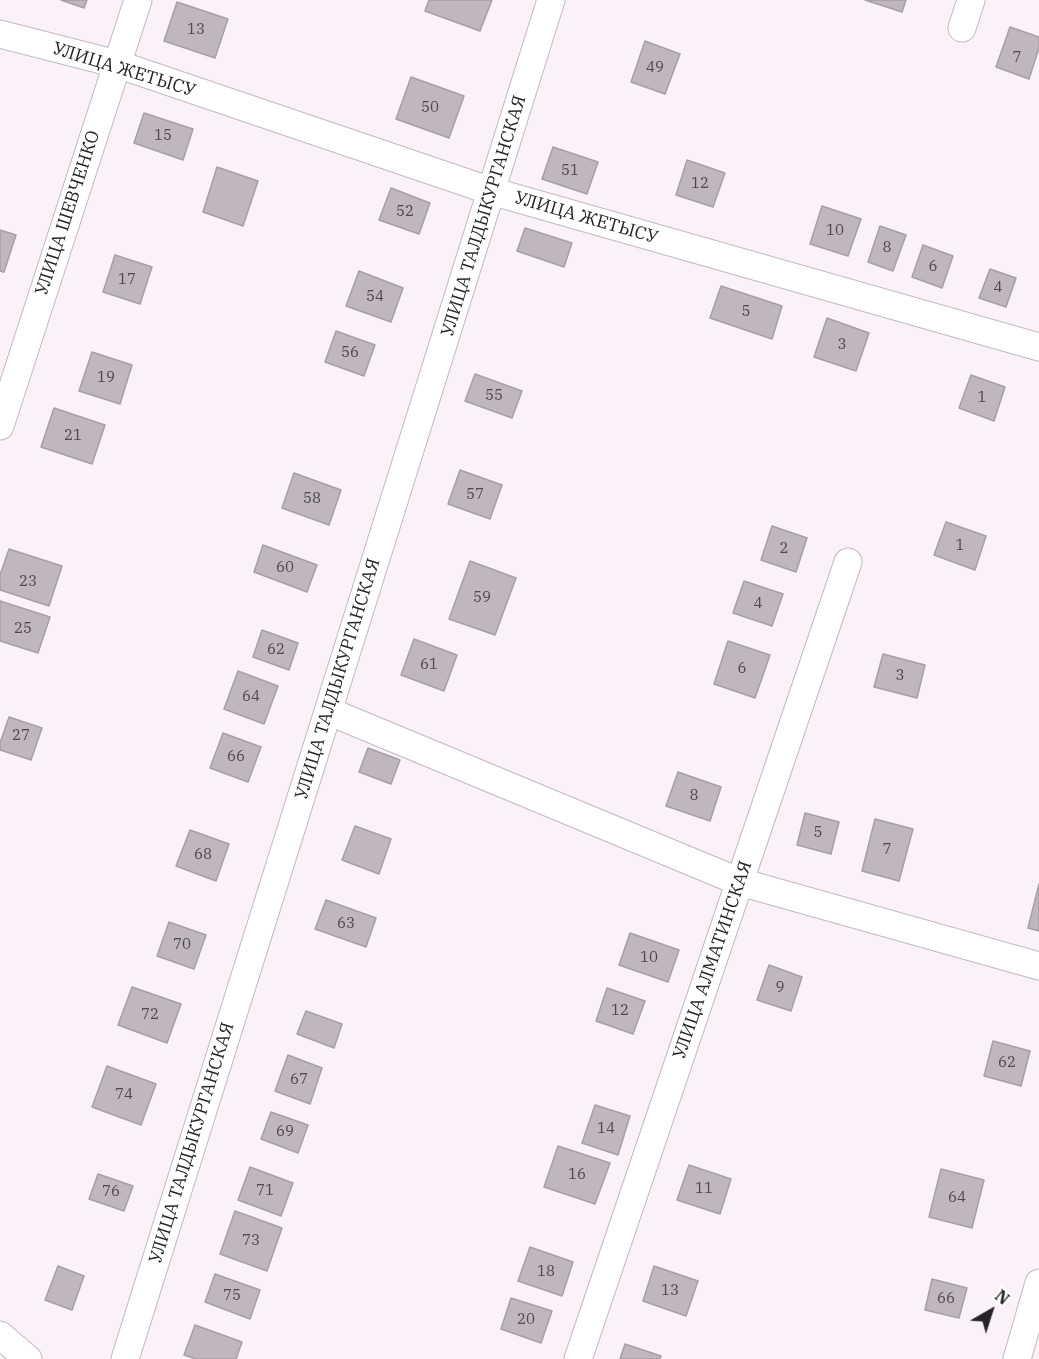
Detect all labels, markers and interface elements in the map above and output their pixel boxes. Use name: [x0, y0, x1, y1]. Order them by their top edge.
house number: 13: [187, 21, 205, 39]
street label: УЛИЦА ЖЕТЫСУ: [50, 38, 198, 102]
house number: 7: [1013, 49, 1021, 67]
house number: 49: [646, 59, 664, 77]
street label: УЛИЦА ТАЛДЫКУРГАНСКАЯ: [437, 93, 531, 339]
house number: 50: [421, 99, 439, 117]
house number: 15: [154, 127, 172, 145]
street label: УЛИЦА ШЕВЧЕНКО: [31, 128, 105, 298]
house number: 51: [561, 162, 579, 180]
house number: 12: [691, 175, 709, 193]
street label: УЛИЦА ЖЕТЫСУ: [512, 187, 660, 249]
house number: 52: [396, 203, 414, 221]
house number: 10: [826, 222, 844, 240]
house number: 8: [883, 239, 891, 257]
house number: 6: [929, 258, 937, 276]
house number: 17: [118, 271, 136, 289]
house number: 4: [994, 279, 1002, 297]
house number: 54: [366, 288, 384, 306]
house number: 5: [742, 303, 750, 321]
house number: 3: [838, 336, 846, 354]
house number: 56: [341, 344, 359, 362]
house number: 19: [97, 369, 115, 387]
house number: 55: [485, 387, 503, 405]
house number: 1: [978, 389, 986, 407]
house number: 21: [64, 427, 82, 445]
house number: 57: [466, 486, 484, 504]
house number: 58: [303, 490, 321, 508]
house number: 1: [956, 537, 964, 555]
house number: 2: [780, 540, 788, 558]
street label: УЛИЦА ТАЛДЫКУРГАНСКАЯ: [291, 556, 385, 802]
house number: 60: [276, 559, 294, 577]
house number: 23: [19, 573, 37, 591]
house number: 59: [473, 589, 491, 607]
house number: 4: [754, 595, 762, 613]
house number: 25: [14, 620, 32, 638]
house number: 62: [267, 641, 285, 659]
house number: 61: [420, 656, 438, 674]
house number: 6: [738, 660, 746, 678]
house number: 3: [896, 667, 904, 685]
house number: 64: [242, 688, 260, 706]
house number: 27: [12, 727, 30, 745]
house number: 66: [227, 748, 245, 766]
house number: 8: [690, 787, 698, 805]
house number: 5: [814, 824, 822, 842]
house number: 7: [883, 841, 891, 859]
house number: 68: [194, 846, 212, 864]
street label: УЛИЦА АЛМАТИНСКАЯ: [669, 858, 757, 1062]
house number: 63: [337, 915, 355, 933]
house number: 70: [173, 936, 191, 954]
house number: 10: [640, 949, 658, 967]
house number: 9: [776, 979, 784, 997]
house number: 12: [611, 1002, 629, 1020]
house number: 72: [141, 1006, 159, 1024]
street label: УЛИЦА ТАЛДЫКУРГАНСКАЯ: [145, 1020, 239, 1266]
house number: 62: [998, 1054, 1016, 1072]
house number: 67: [290, 1071, 308, 1089]
house number: 74: [115, 1086, 133, 1104]
house number: 14: [597, 1120, 615, 1138]
house number: 69: [276, 1123, 294, 1141]
house number: 16: [568, 1166, 586, 1184]
house number: 11: [695, 1180, 713, 1198]
house number: 71: [256, 1182, 274, 1200]
house number: 76: [102, 1183, 120, 1201]
house number: 64: [948, 1189, 966, 1207]
house number: 73: [242, 1232, 260, 1250]
house number: 18: [537, 1263, 555, 1281]
north arrow: [961, 1281, 1021, 1341]
house number: 13: [661, 1282, 679, 1300]
text: N: [991, 1285, 1014, 1309]
house number: 75: [223, 1287, 241, 1305]
house number: 66: [937, 1290, 955, 1308]
house number: 20: [517, 1311, 535, 1329]

